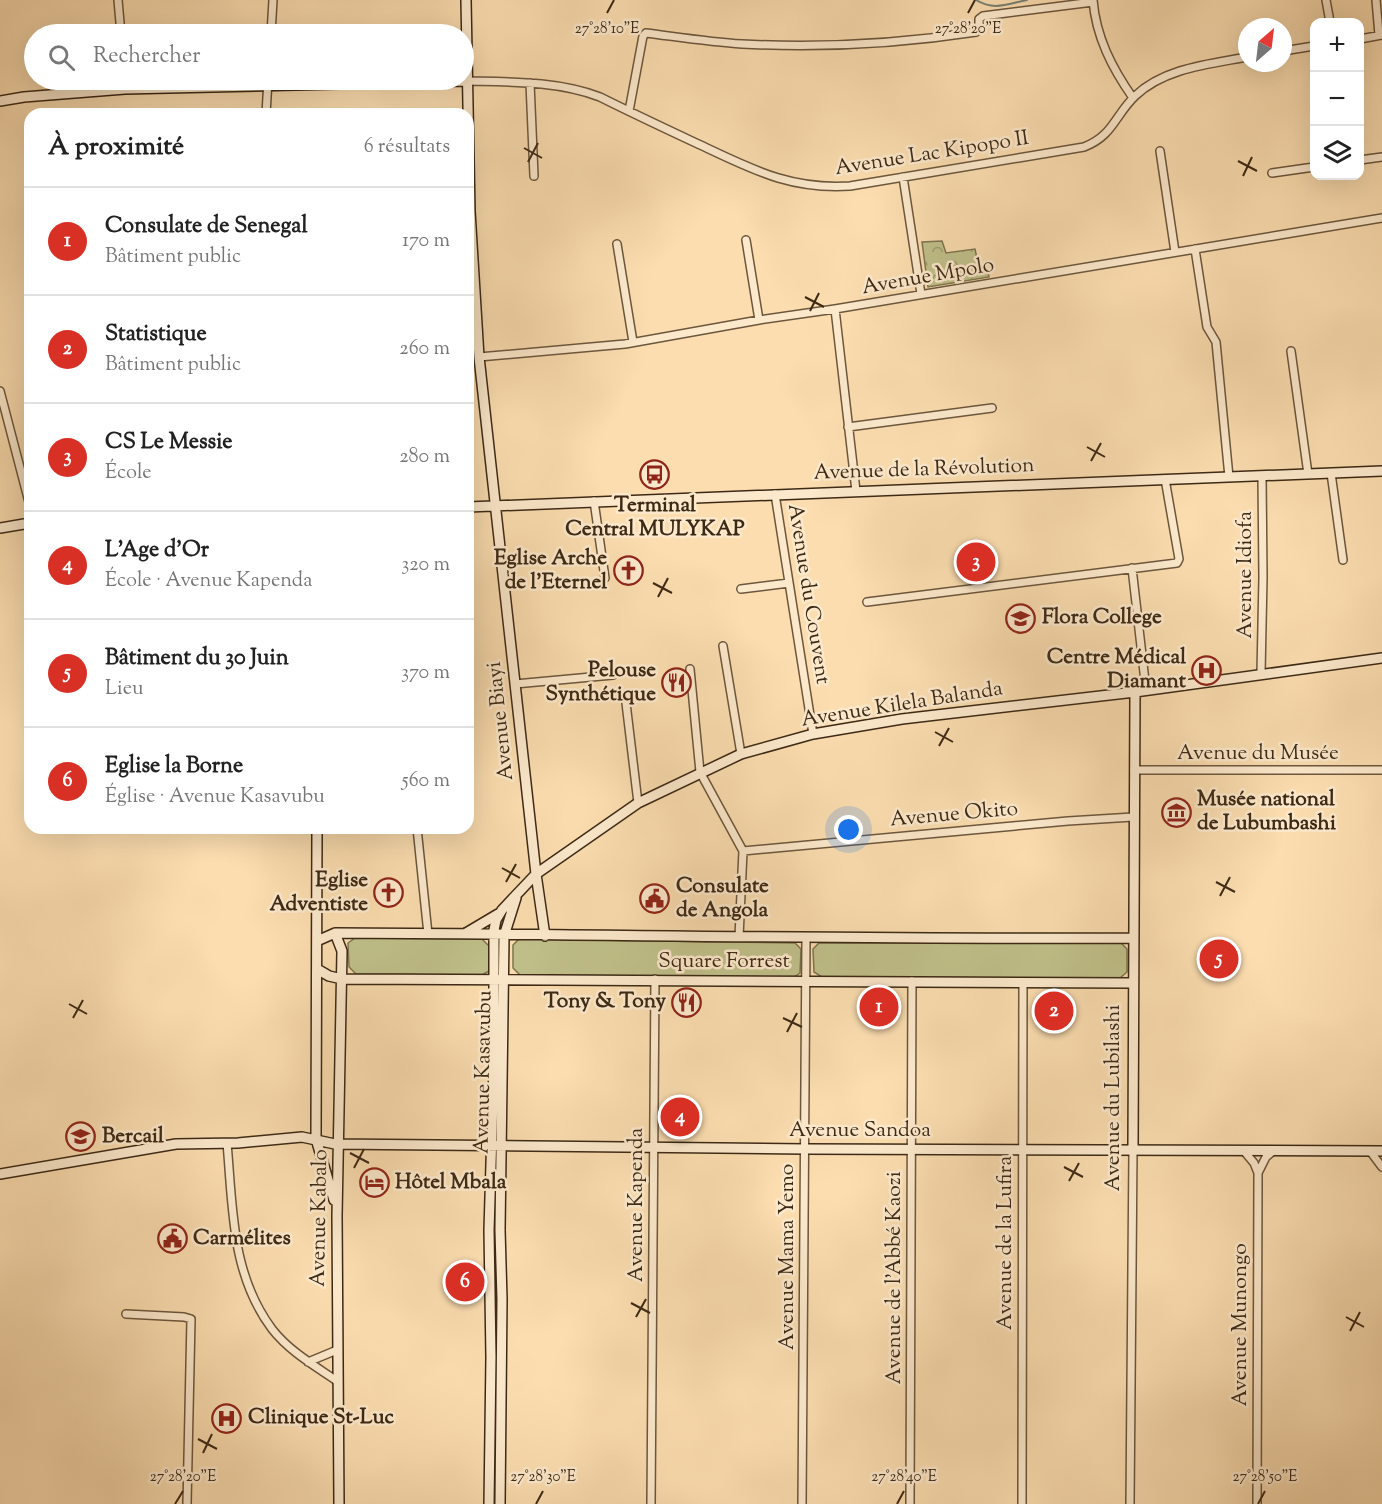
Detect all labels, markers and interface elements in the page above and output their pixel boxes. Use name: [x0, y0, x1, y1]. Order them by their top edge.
north arrow: [1238, 18, 1292, 72]
map controls: [1310, 18, 1364, 180]
button: +: [1310, 18, 1364, 72]
text: 27°28'10"E: [575, 19, 639, 40]
text: 27°28'20"E: [935, 19, 1001, 40]
search box: [24, 24, 474, 90]
icon: search: [45, 41, 78, 74]
text: Rechercher: [93, 41, 200, 73]
button: −: [1310, 72, 1364, 126]
street label: Avenue Lac Kipopo II: [833, 124, 1031, 184]
button: layers: [1310, 126, 1364, 180]
text: À proximité: [48, 129, 184, 166]
text: 6 résultats: [364, 133, 450, 162]
text: Consulate de Senegal: [105, 211, 308, 243]
text: 1: [64, 227, 71, 256]
text: 170 m: [402, 227, 450, 256]
text: Bâtiment public: [105, 243, 241, 272]
street label: Avenue Mpolo: [859, 251, 997, 303]
text: Statistique: [105, 319, 207, 351]
text: 2: [63, 335, 72, 364]
text: 260 m: [399, 335, 450, 364]
text: Bâtiment public: [105, 351, 241, 380]
text: CS Le Messie: [105, 427, 233, 459]
text: 3: [63, 443, 72, 472]
text: 280 m: [399, 443, 450, 472]
street label: Avenue de la Révolution: [813, 451, 1035, 489]
text: École: [105, 459, 152, 488]
bus stop icon: Terminal Central MULYKAP: [639, 459, 671, 491]
place label: Terminal Central MULYKAP: [565, 491, 745, 545]
street label: Avenue du Couvent: [779, 502, 837, 686]
street label: Avenue Idiofa: [1231, 511, 1261, 639]
text: L'Age d'Or: [105, 535, 209, 567]
pin: 3: [956, 540, 996, 584]
place label: Eglise Arche de l'Eternel: [494, 544, 607, 598]
text: 4: [62, 551, 73, 580]
text: 320 m: [401, 551, 450, 580]
church icon: Eglise Arche de l'Eternel: [612, 555, 644, 587]
text: École · Avenue Kapenda: [105, 567, 312, 596]
school or university icon: Flora College: [1005, 602, 1037, 634]
place label: Flora College: [1042, 603, 1162, 633]
text: Bâtiment du 30 Juin: [105, 643, 289, 675]
place label: Centre Médical Diamant: [1047, 643, 1187, 697]
hospital icon: Centre Médical Diamant: [1191, 654, 1223, 686]
place label: Pelouse Synthétique: [545, 656, 656, 710]
text: 5: [64, 659, 71, 688]
text: 370 m: [401, 659, 450, 688]
street label: Avenue Biayi: [480, 660, 522, 782]
restaurant icon: Pelouse Synthétique: [661, 667, 693, 699]
street label: Avenue Kilela Balanda: [799, 674, 1005, 736]
text: Lieu: [105, 675, 143, 704]
street label: Avenue du Musée: [1177, 739, 1339, 769]
text: Eglise la Borne: [105, 751, 243, 783]
text: 6: [63, 767, 72, 796]
text: 560 m: [402, 767, 450, 796]
text: Église · Avenue Kasavubu: [105, 783, 325, 812]
place label: Musée national de Lubumbashi: [1197, 785, 1336, 839]
street label: Avenue Okito: [889, 794, 1019, 836]
museum icon: Musée national de Lubumbashi: [1160, 796, 1192, 828]
your location: [834, 815, 863, 844]
place label: Eglise Adventiste: [270, 866, 368, 920]
place label: Consulate de Angola: [676, 872, 769, 926]
church icon: Eglise Adventiste: [373, 877, 405, 909]
public building icon: Consulate de Angola: [639, 883, 671, 915]
pin: 5: [1200, 936, 1238, 982]
street label: Square Forrest: [658, 947, 790, 977]
pin: 1: [860, 984, 898, 1030]
restaurant icon: Tony & Tony: [671, 986, 703, 1018]
place label: Tony & Tony: [544, 987, 667, 1017]
pin: 2: [1034, 988, 1074, 1034]
street label: Avenue Kasavubu: [468, 990, 500, 1154]
street label: Avenue du Lubilashi: [1099, 1004, 1129, 1191]
pin: 4: [660, 1094, 700, 1140]
street label: Avenue Sandoa: [789, 1116, 931, 1146]
school or university icon: Bercail: [65, 1121, 97, 1153]
place label: Bercail: [102, 1122, 164, 1152]
street label: Avenue Kapenda: [622, 1127, 652, 1282]
street label: Avenue Kabalo: [304, 1149, 336, 1287]
street label: Avenue de la Lufira: [991, 1156, 1021, 1330]
street label: Avenue Mama Yemo: [773, 1164, 803, 1350]
hotel icon: Hôtel Mbala: [358, 1167, 390, 1199]
place label: Hôtel Mbala: [395, 1168, 507, 1198]
street label: Avenue de l'Abbé Kaozi: [880, 1171, 910, 1385]
public building icon: Carmélites: [156, 1223, 188, 1255]
place label: Carmélites: [193, 1224, 291, 1254]
street label: Avenue Munongo: [1226, 1243, 1256, 1407]
pin: 6: [446, 1260, 484, 1304]
hospital icon: Clinique St-Luc: [211, 1402, 243, 1434]
place label: Clinique St-Luc: [248, 1403, 395, 1433]
text: 27°28'20"E: [150, 1467, 216, 1488]
text: 27°28'30"E: [510, 1467, 576, 1488]
text: 27°28'40"E: [871, 1467, 937, 1488]
text: 27°28'50"E: [1233, 1467, 1297, 1488]

